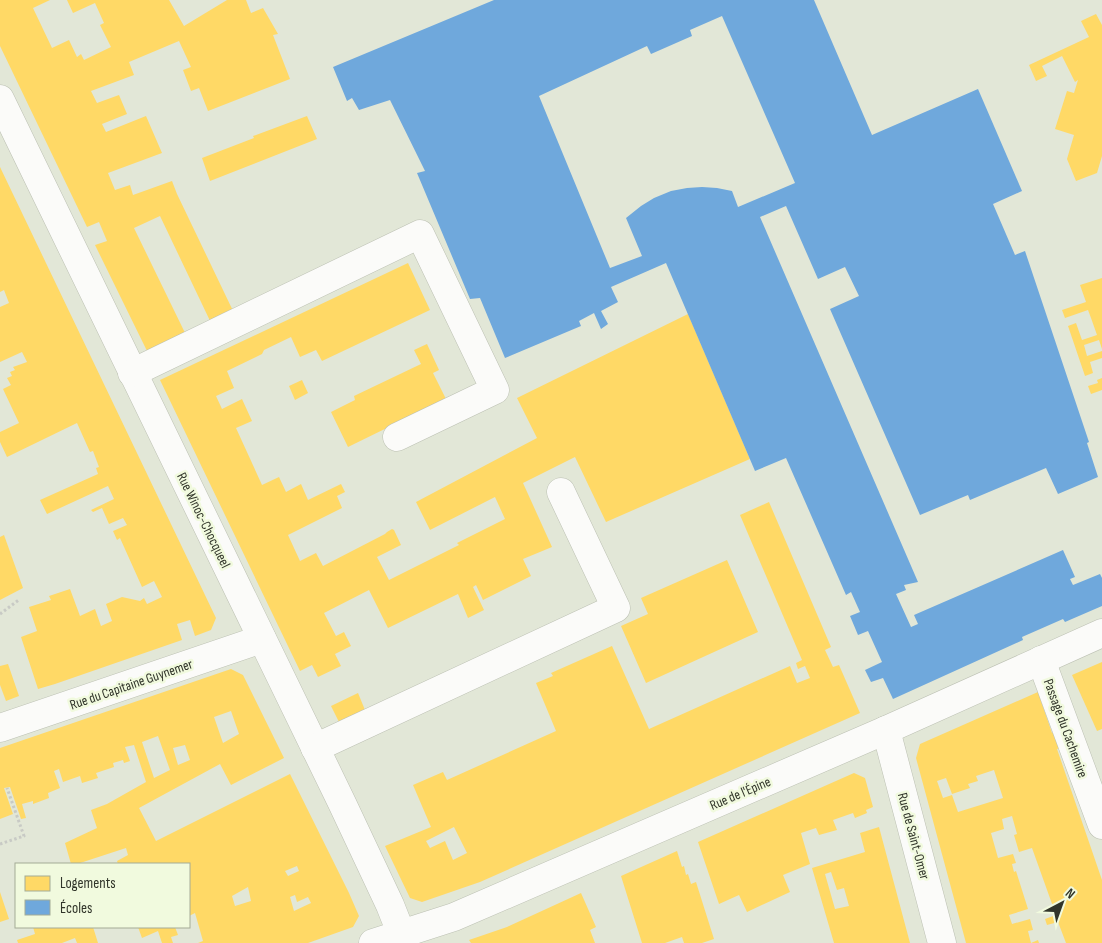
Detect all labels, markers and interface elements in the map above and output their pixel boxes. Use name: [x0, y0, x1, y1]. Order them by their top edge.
street label: Rue Winoc-Chocqueel: [173, 470, 234, 571]
street label: Rue du Capitaine Guynemer: [67, 655, 195, 714]
street label: Passage du Cachemire: [1040, 676, 1091, 780]
street label: Rue de l'Épine: [707, 773, 773, 814]
street label: Rue de Saint-Omer: [894, 791, 933, 881]
legend: [15, 863, 190, 928]
text: Logements: [60, 874, 116, 893]
north arrow: [1037, 878, 1087, 928]
text: N: [1062, 885, 1079, 902]
text: Écoles: [60, 899, 92, 918]

